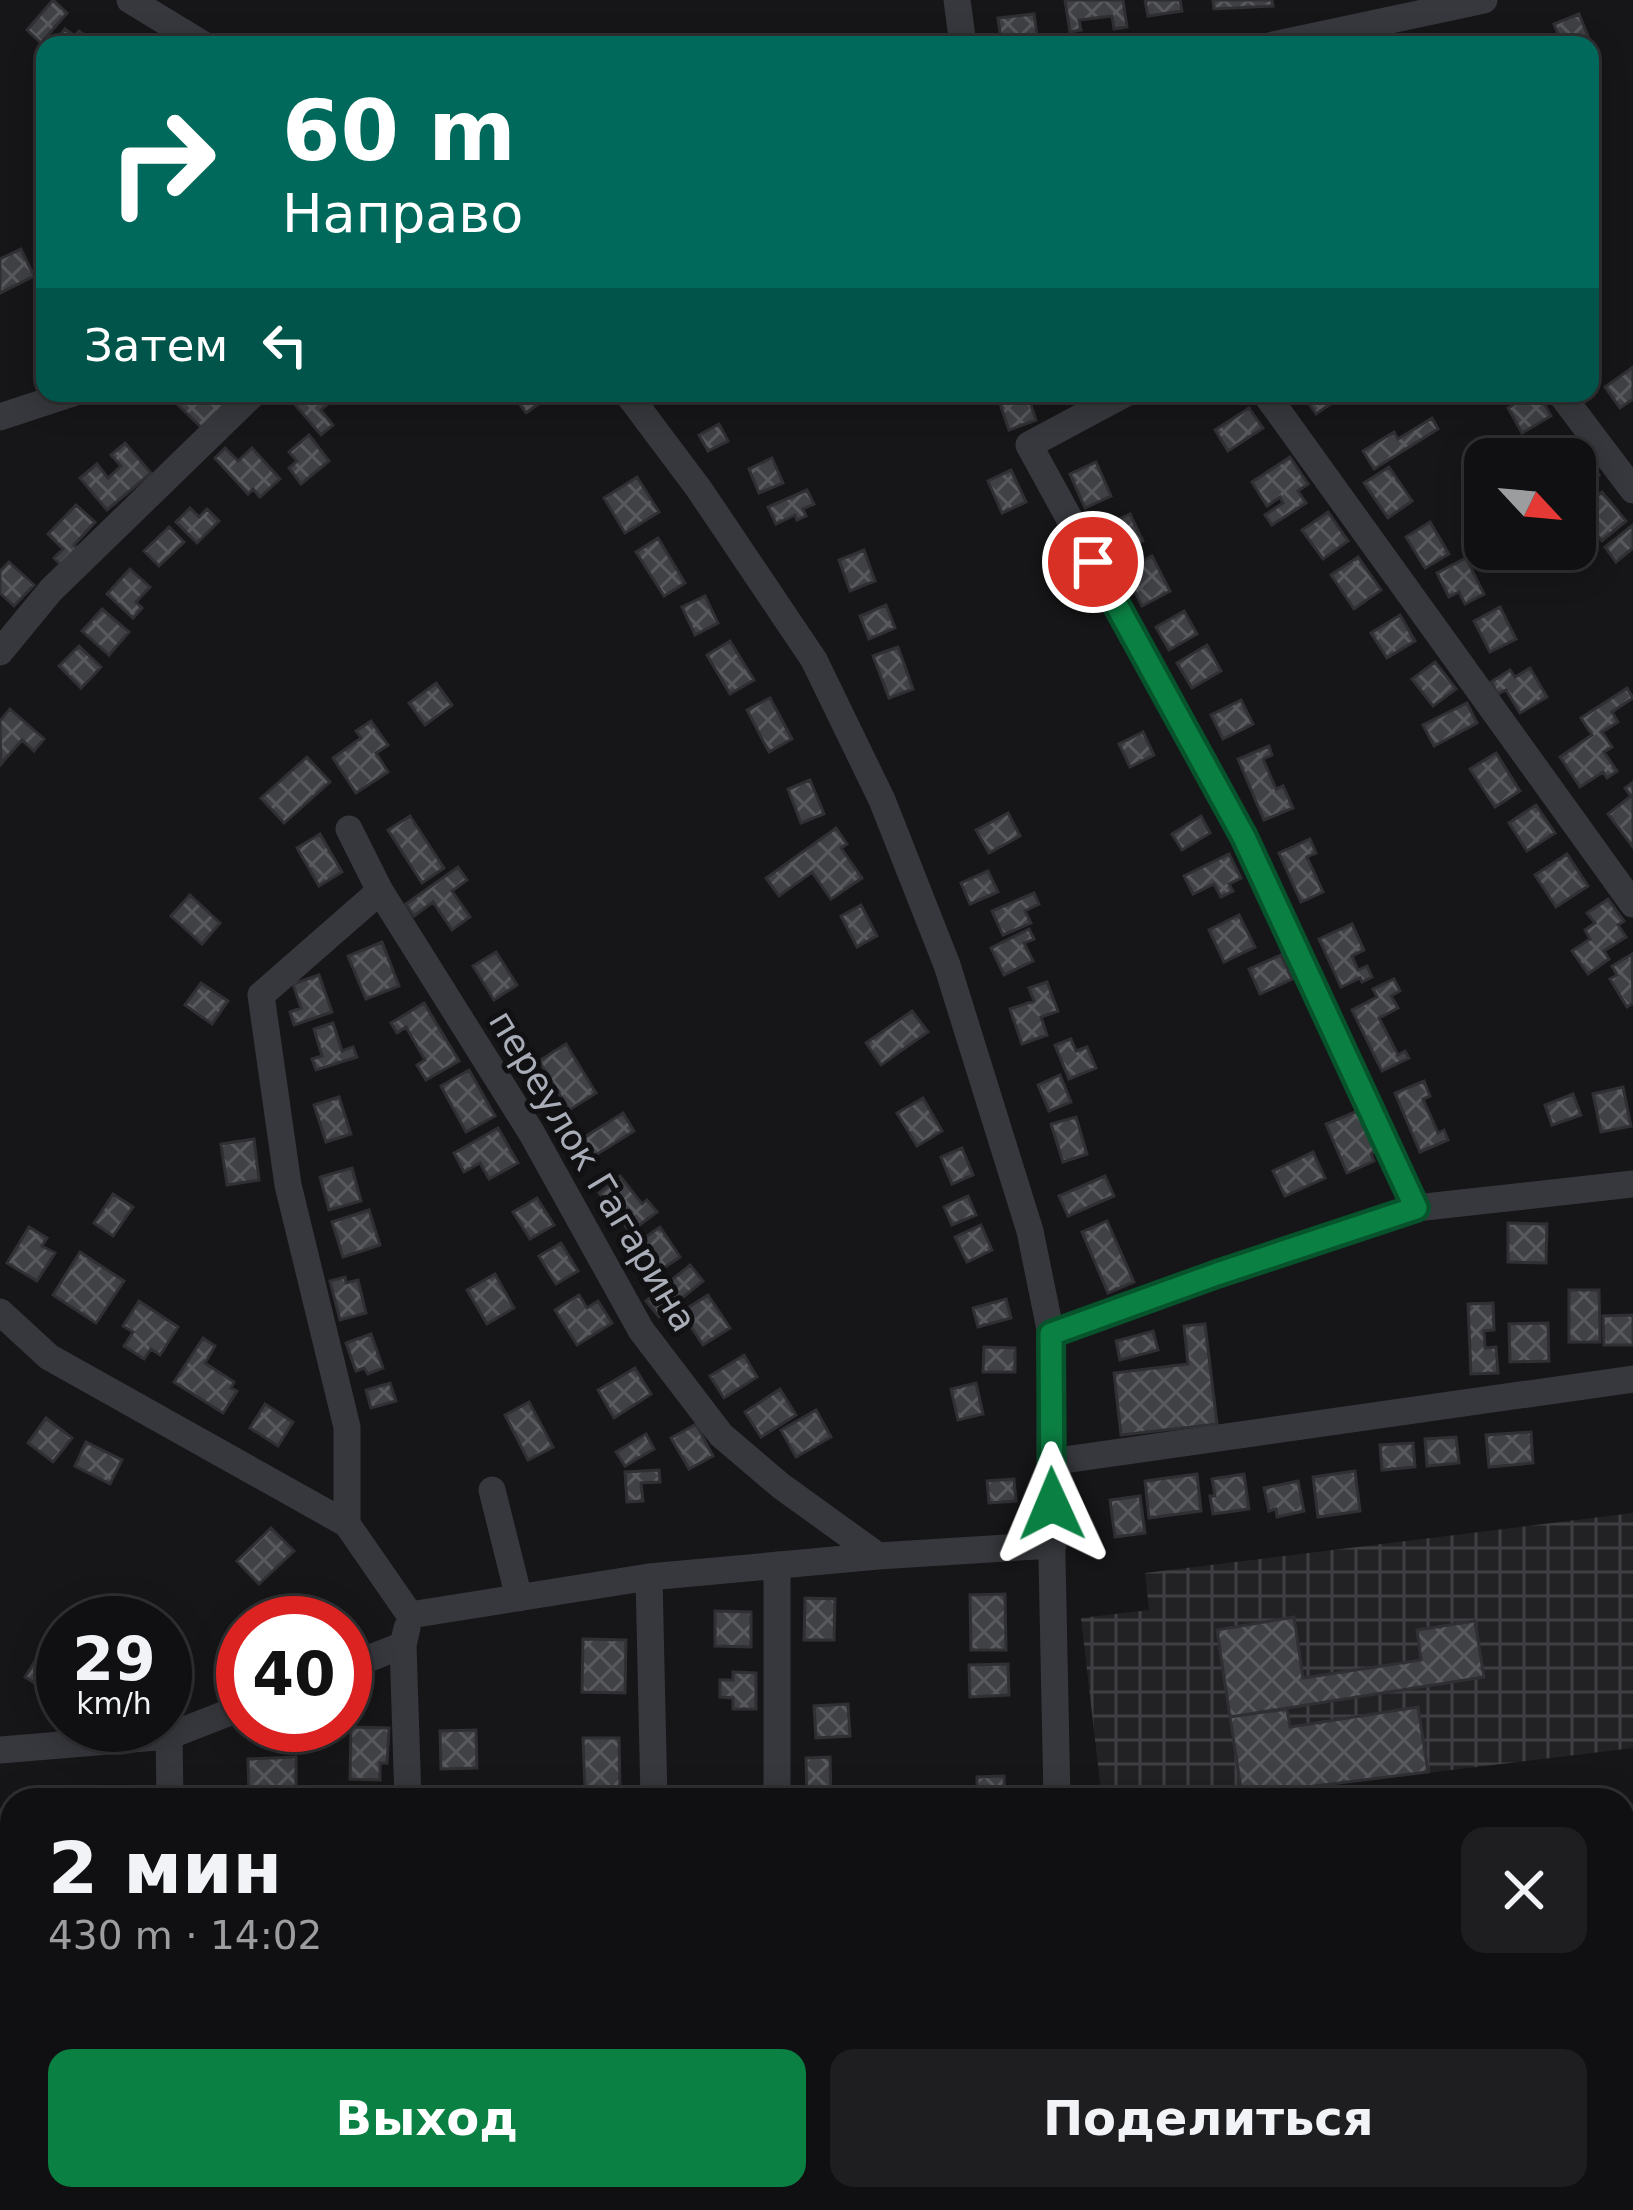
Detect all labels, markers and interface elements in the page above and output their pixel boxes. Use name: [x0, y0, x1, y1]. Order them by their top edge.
text: 60 m: [282, 82, 516, 180]
icon: right: [84, 84, 240, 240]
text: Направо: [282, 182, 523, 245]
icon: left: [252, 312, 318, 378]
text: Затем: [84, 319, 228, 372]
north arrow: [1464, 438, 1596, 570]
map controls: [1464, 438, 1596, 570]
pin: [1042, 511, 1144, 613]
icon: arrive: [1060, 529, 1126, 595]
street label: переулок Гагарина: [481, 1003, 705, 1339]
position arrow: [989, 1441, 1115, 1567]
speed limit sign: 40: [216, 1596, 372, 1752]
text: 29: [72, 1624, 156, 1694]
text: km/h: [76, 1686, 152, 1721]
text: 2 мин: [48, 1826, 282, 1910]
button: close: [1461, 1827, 1587, 1953]
text: 430 m · 14:02: [48, 1913, 322, 1958]
button: Выход: [48, 2049, 806, 2187]
button: Поделиться: [830, 2049, 1587, 2187]

